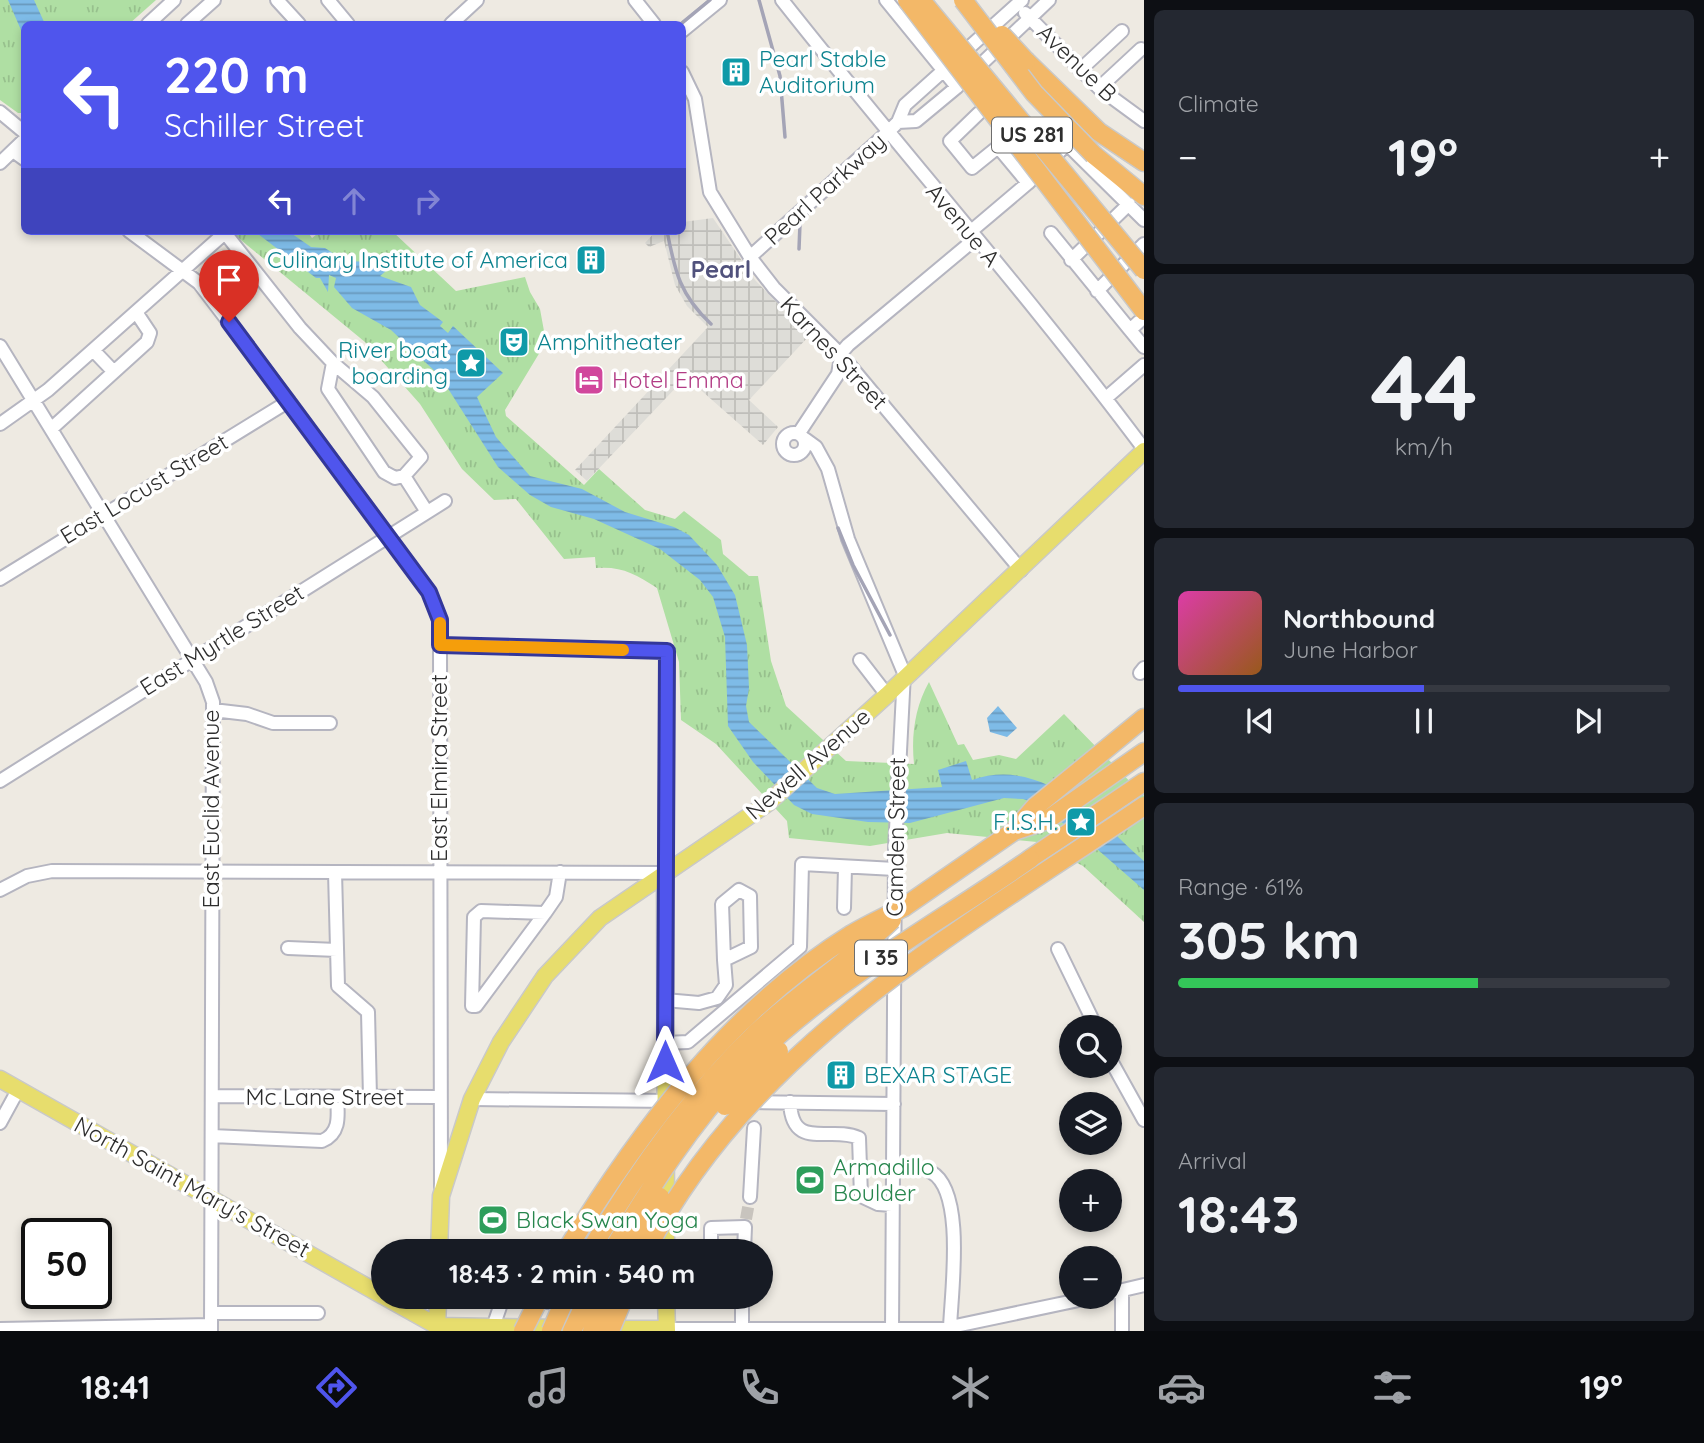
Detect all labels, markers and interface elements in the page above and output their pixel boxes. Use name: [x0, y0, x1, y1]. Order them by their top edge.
street label: Avenue B: [1031, 18, 1123, 108]
text: 220 m: [164, 44, 309, 105]
place label: Pearl Stable Auditorium: [759, 44, 887, 99]
icon: left: [49, 49, 140, 140]
building icon: Pearl Stable Auditorium: [719, 55, 753, 89]
text: Climate: [1178, 89, 1259, 118]
text: Schiller Street: [164, 105, 365, 145]
road number: US 281: [992, 118, 1072, 152]
text: 19°: [1388, 124, 1458, 189]
street label: Pearl Parkway: [758, 126, 892, 251]
text: −: [1178, 133, 1198, 181]
text: +: [1649, 133, 1670, 181]
street label: Avenue A: [920, 177, 1007, 272]
icon: left: [262, 182, 300, 220]
icon: ahead: [335, 182, 373, 220]
icon: right: [408, 182, 446, 220]
building icon: Culinary Institute of America: [574, 243, 608, 277]
place label: Culinary Institute of America: [267, 245, 568, 274]
pin: [199, 250, 259, 322]
district label: Pearl: [691, 254, 751, 284]
icon: arrive: [210, 261, 248, 299]
street label: Karnes Street: [774, 290, 894, 416]
theatre icon: Amphitheater: [497, 325, 531, 359]
place label: Amphitheater: [537, 327, 682, 356]
text: 44: [1370, 329, 1478, 443]
place label: River boat boarding: [338, 335, 448, 390]
place icon: River boat boarding: [454, 346, 488, 380]
hotel icon: Hotel Emma: [572, 363, 606, 397]
place label: Hotel Emma: [612, 365, 744, 394]
street label: East Locust Street: [55, 427, 233, 550]
text: km/h: [1395, 432, 1453, 461]
street label: East Myrtle Street: [134, 577, 309, 702]
text: Northbound: [1283, 602, 1435, 635]
text: June Harbor: [1283, 635, 1418, 664]
street label: East Elmira Street: [424, 674, 453, 862]
street label: Newell Avenue: [739, 702, 876, 826]
icon: previous: [1241, 702, 1279, 740]
icon: pause: [1405, 702, 1443, 740]
icon: next: [1569, 702, 1607, 740]
street label: East Euclid Avenue: [196, 710, 225, 908]
street label: Camden Street: [880, 757, 911, 917]
place icon: F.I.S.H.: [1064, 805, 1098, 839]
place label: F.I.S.H.: [993, 807, 1058, 836]
text: Range · 61%: [1178, 872, 1303, 901]
text: 305 km: [1178, 907, 1360, 972]
road number: I 35: [855, 940, 907, 976]
map controls: [1059, 1015, 1122, 1309]
button: search: [1059, 1015, 1122, 1078]
position arrow: [628, 1025, 702, 1099]
building icon: BEXAR STAGE: [824, 1058, 858, 1092]
place label: BEXAR STAGE: [864, 1060, 1012, 1089]
street label: Mc Lane Street: [246, 1082, 405, 1111]
button: layers: [1059, 1092, 1122, 1155]
street label: North Saint Mary's Street: [69, 1110, 315, 1264]
text: Arrival: [1178, 1146, 1247, 1175]
place label: Armadillo Boulder: [833, 1152, 935, 1207]
sports icon: Armadillo Boulder: [793, 1163, 827, 1197]
button: +: [1059, 1169, 1122, 1232]
text: 18:43: [1178, 1181, 1299, 1246]
sports icon: Black Swan Yoga: [476, 1203, 510, 1237]
place label: Black Swan Yoga: [516, 1205, 698, 1234]
speed limit sign: 50: [21, 1218, 112, 1309]
button: −: [1059, 1246, 1122, 1309]
text: 18:43 · 2 min · 540 m: [449, 1257, 695, 1290]
icon: directions: [312, 1363, 361, 1412]
icon: music: [524, 1363, 573, 1412]
icon: phone: [735, 1363, 784, 1412]
icon: climate: [946, 1363, 995, 1412]
icon: car: [1157, 1363, 1206, 1412]
icon: filters: [1368, 1363, 1417, 1412]
text: 18:41: [81, 1367, 150, 1407]
text: 19°: [1580, 1367, 1623, 1407]

